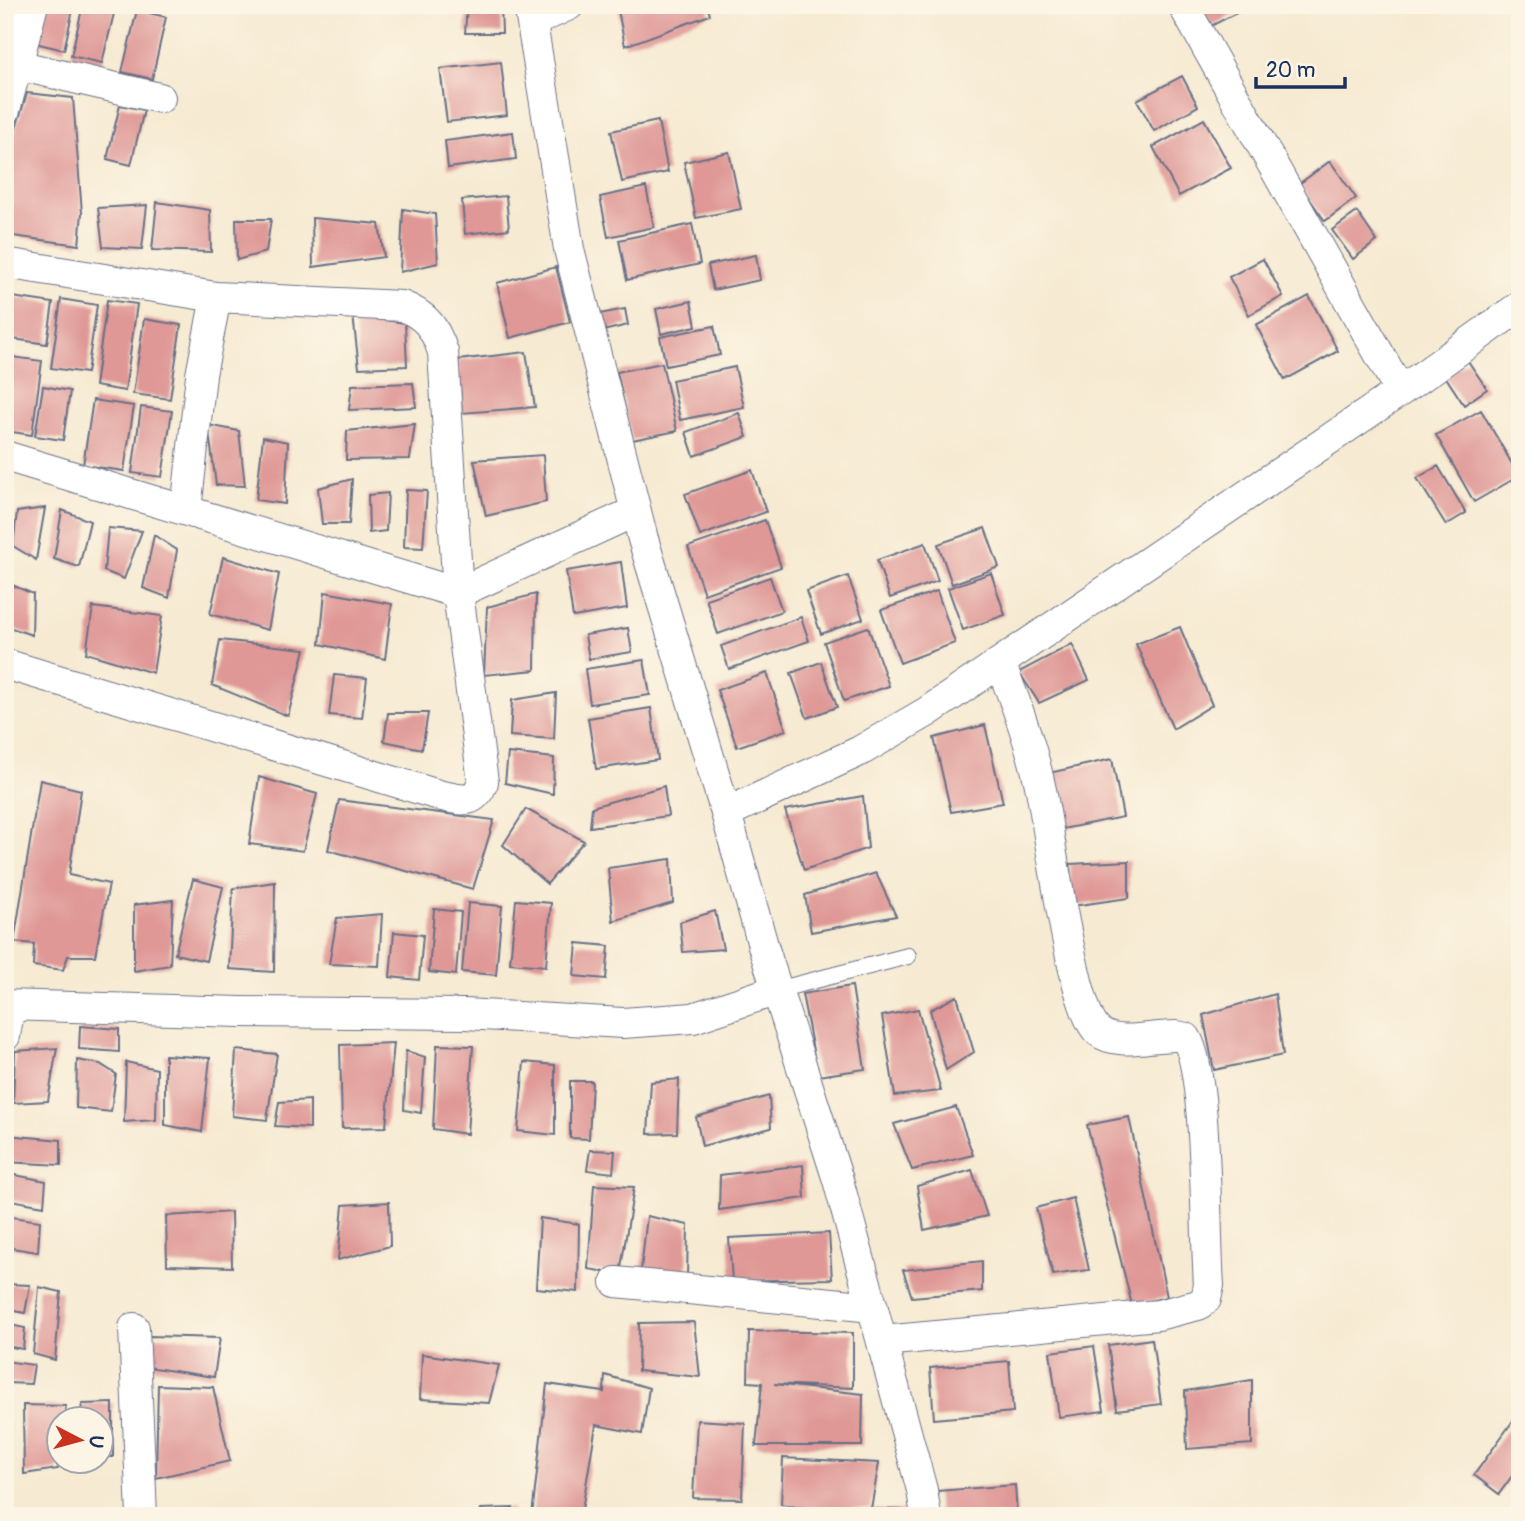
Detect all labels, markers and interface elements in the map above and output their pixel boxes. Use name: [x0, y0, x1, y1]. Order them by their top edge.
scale bar: [1256, 46, 1345, 90]
text: 20 m: [1266, 57, 1315, 84]
north arrow: [46, 1406, 116, 1476]
text: U: [83, 1434, 109, 1449]

